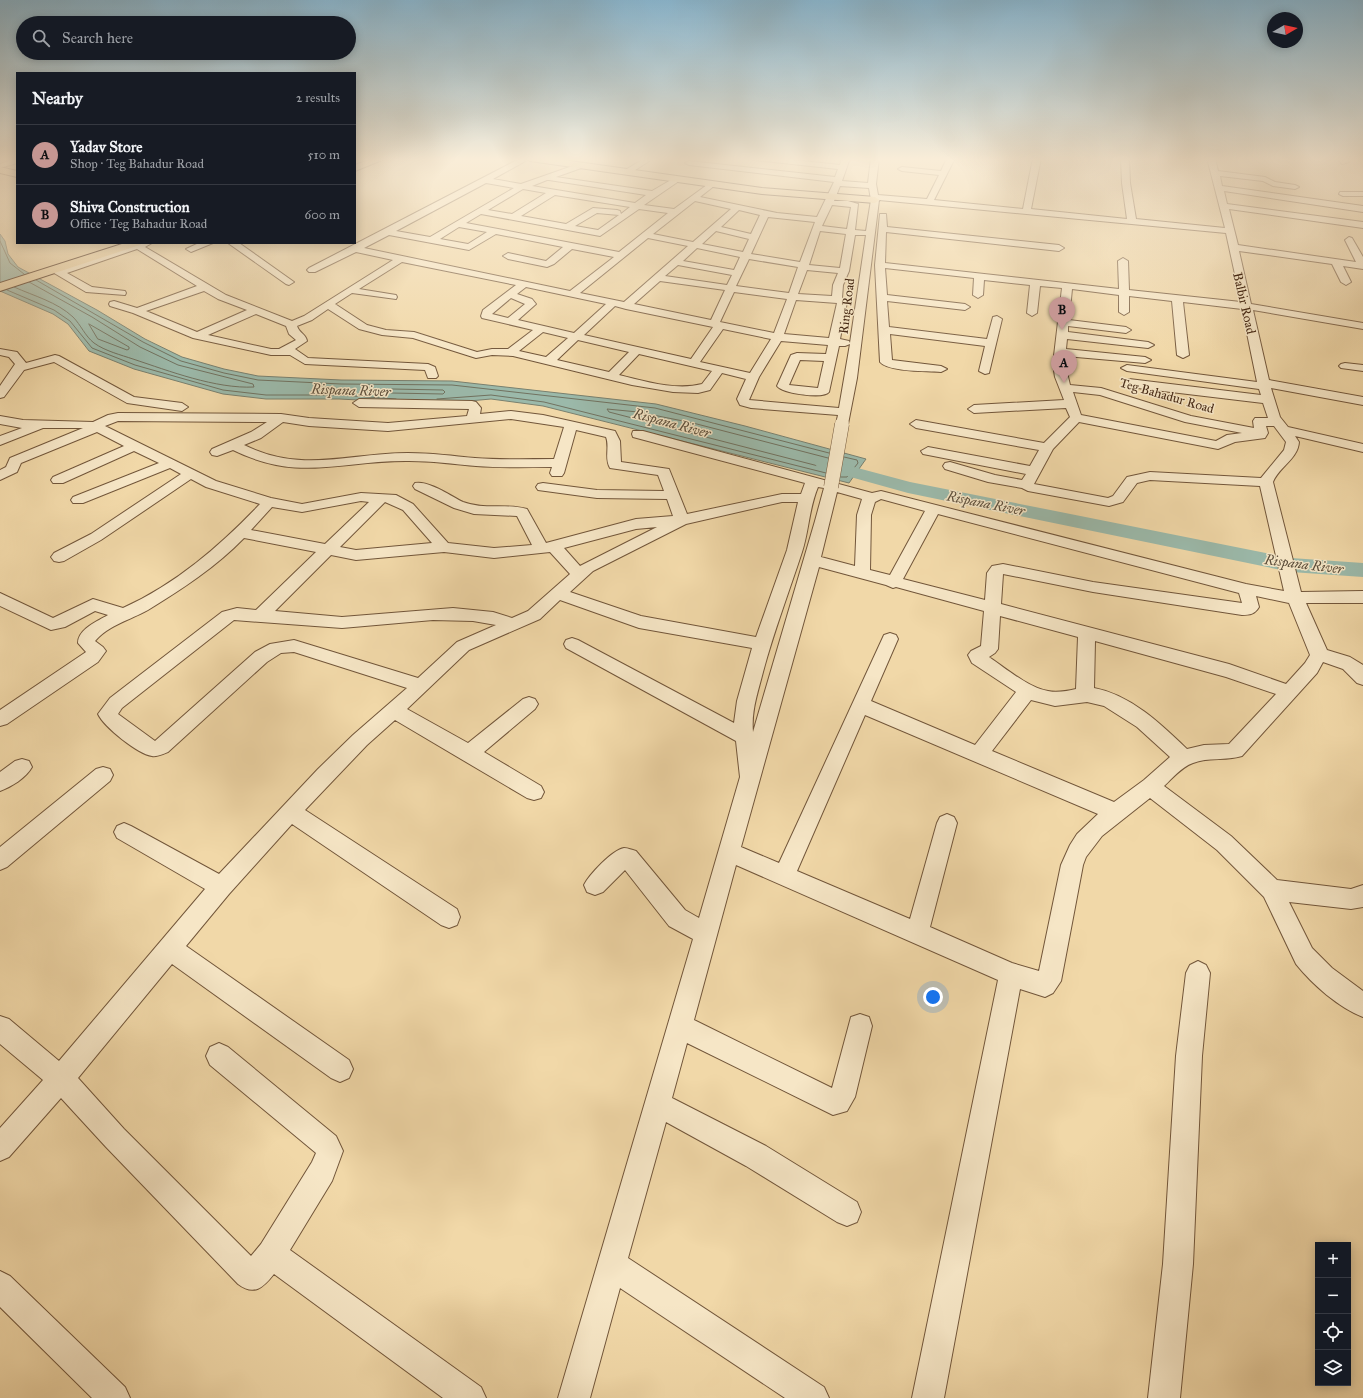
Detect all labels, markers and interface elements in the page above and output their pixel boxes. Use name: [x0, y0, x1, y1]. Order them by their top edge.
north arrow: [1267, 12, 1303, 48]
search box: [16, 16, 356, 60]
icon: search: [30, 27, 52, 49]
text: Search here: [62, 29, 133, 47]
text: Nearby: [32, 88, 83, 109]
text: 2 results: [296, 90, 340, 106]
text: Yadav Store: [70, 138, 142, 156]
text: A: [41, 147, 49, 163]
text: 510 m: [308, 147, 340, 163]
text: Shop · Teg Bahadur Road: [70, 156, 204, 172]
text: Shiva Construction: [70, 198, 190, 216]
text: B: [41, 207, 49, 223]
text: 600 m: [304, 207, 340, 223]
text: Office · Teg Bahadur Road: [70, 216, 207, 232]
street label: Balbir Road: [1229, 271, 1259, 336]
street label: Ring Road: [836, 277, 858, 335]
pin: B: [1049, 297, 1075, 330]
pin: A: [1051, 350, 1077, 383]
street label: Teg Bahadur Road: [1118, 375, 1216, 417]
water label: Rispana River: [310, 381, 392, 401]
water label: Rispana River: [630, 405, 714, 443]
water label: Rispana River: [944, 487, 1028, 521]
water label: Rispana River: [1262, 551, 1346, 579]
your location: [923, 987, 943, 1007]
map controls: [1315, 1242, 1351, 1386]
button: +: [1315, 1242, 1351, 1278]
button: −: [1315, 1278, 1351, 1314]
button: locate: [1315, 1314, 1351, 1350]
button: layers: [1315, 1350, 1351, 1386]

